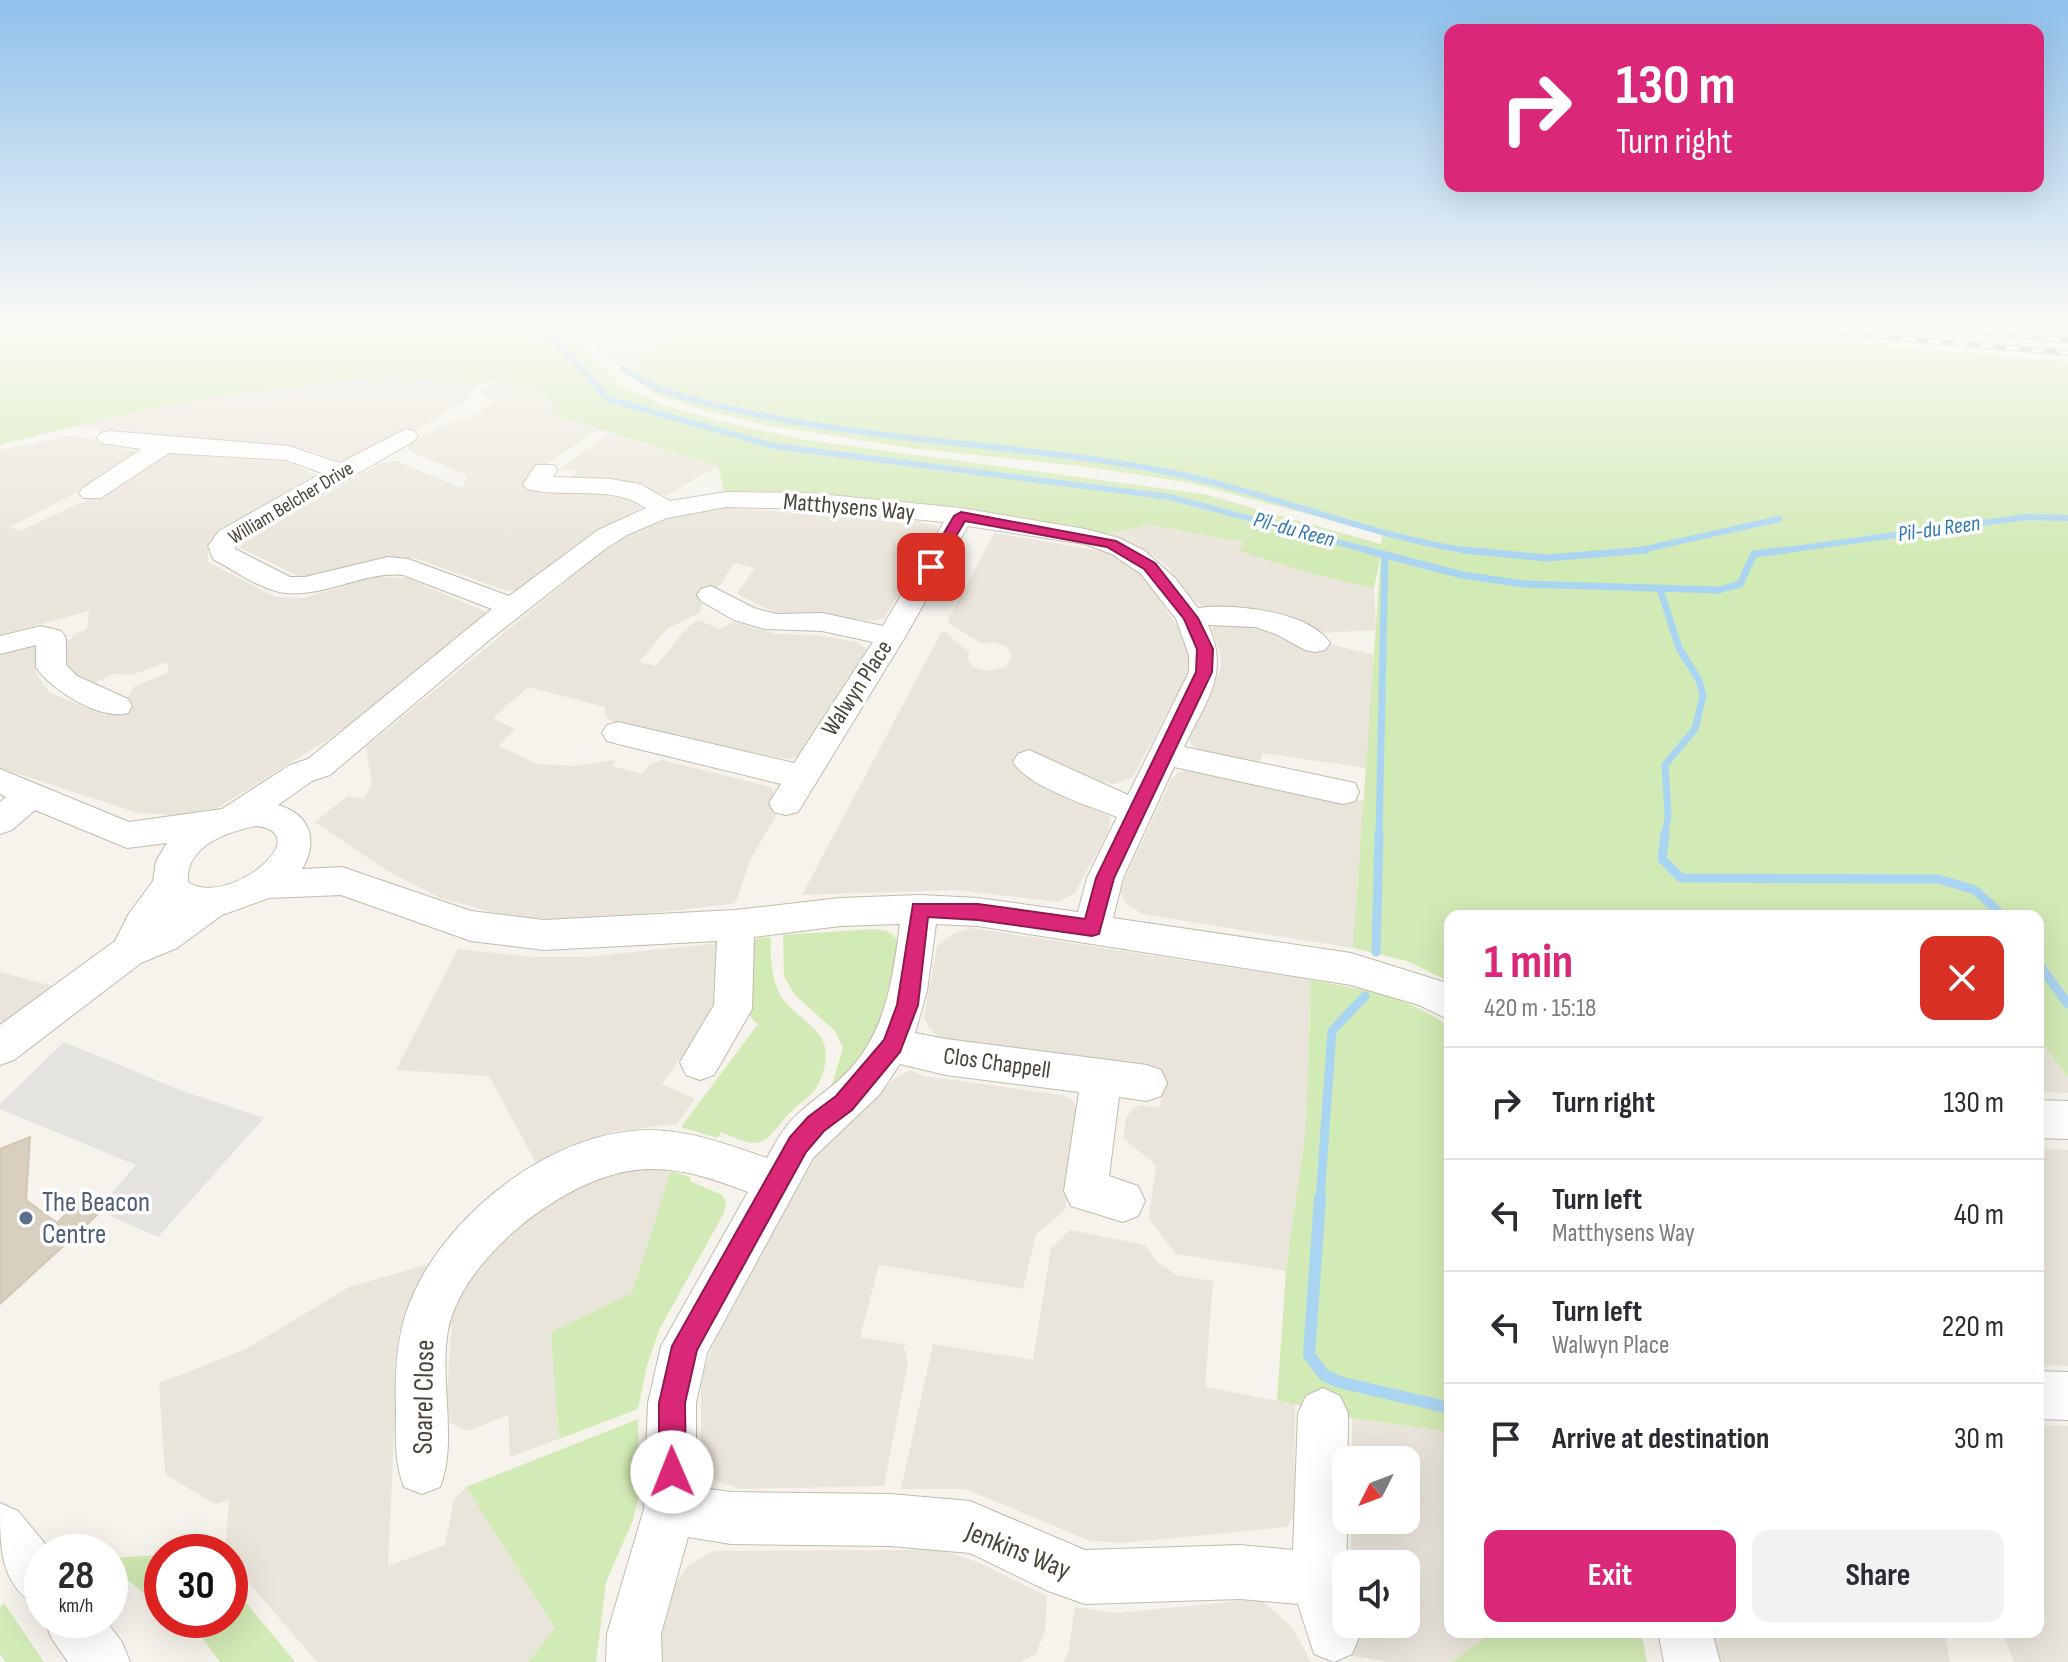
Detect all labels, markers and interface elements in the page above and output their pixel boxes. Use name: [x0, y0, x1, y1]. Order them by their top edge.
text: 130 m: [1616, 53, 1736, 120]
icon: right: [1484, 56, 1588, 160]
text: Turn right: [1616, 121, 1733, 164]
street label: William Belcher Drive: [224, 456, 358, 550]
street label: Matthysens Way: [782, 487, 916, 527]
water label: Pil-du Reen: [1251, 506, 1337, 554]
water label: Pil-du Reen: [1896, 510, 1982, 548]
pin: [897, 533, 965, 601]
icon: arrive: [909, 545, 953, 589]
street label: Walwyn Place: [815, 635, 899, 741]
text: 1 min: [1484, 934, 1573, 991]
button: close: [1920, 936, 2004, 1020]
text: 420 m · 15:18: [1484, 993, 1597, 1024]
street label: Clos Chappell: [941, 1041, 1053, 1085]
icon: right: [1484, 1081, 1528, 1125]
text: Turn right: [1552, 1085, 1655, 1121]
text: 130 m: [1944, 1085, 2004, 1121]
text: Turn left: [1552, 1182, 1642, 1218]
place label: The Beacon Centre: [42, 1186, 150, 1251]
icon: left: [1484, 1193, 1528, 1237]
text: 40 m: [1954, 1197, 2004, 1233]
marker: The Beacon Centre: [17, 1209, 35, 1227]
text: Matthysens Way: [1552, 1218, 1695, 1249]
text: Turn left: [1552, 1294, 1642, 1330]
icon: left: [1484, 1305, 1528, 1349]
text: 220 m: [1942, 1309, 2004, 1345]
text: Walwyn Place: [1552, 1330, 1670, 1361]
street label: Soarel Close: [407, 1339, 441, 1455]
icon: arrive: [1484, 1417, 1528, 1461]
text: Arrive at destination: [1552, 1421, 1769, 1457]
text: 30 m: [1954, 1421, 2004, 1457]
position arrow: [630, 1430, 714, 1514]
north arrow: [1332, 1446, 1420, 1534]
map controls: [1332, 1446, 1420, 1638]
street label: Jenkins Way: [960, 1515, 1075, 1587]
button: Exit: [1484, 1530, 1736, 1622]
button: Share: [1752, 1530, 2004, 1622]
speed limit sign: 30: [144, 1534, 248, 1638]
button: sound: [1332, 1550, 1420, 1638]
text: 28: [58, 1552, 94, 1600]
text: km/h: [59, 1594, 93, 1618]

